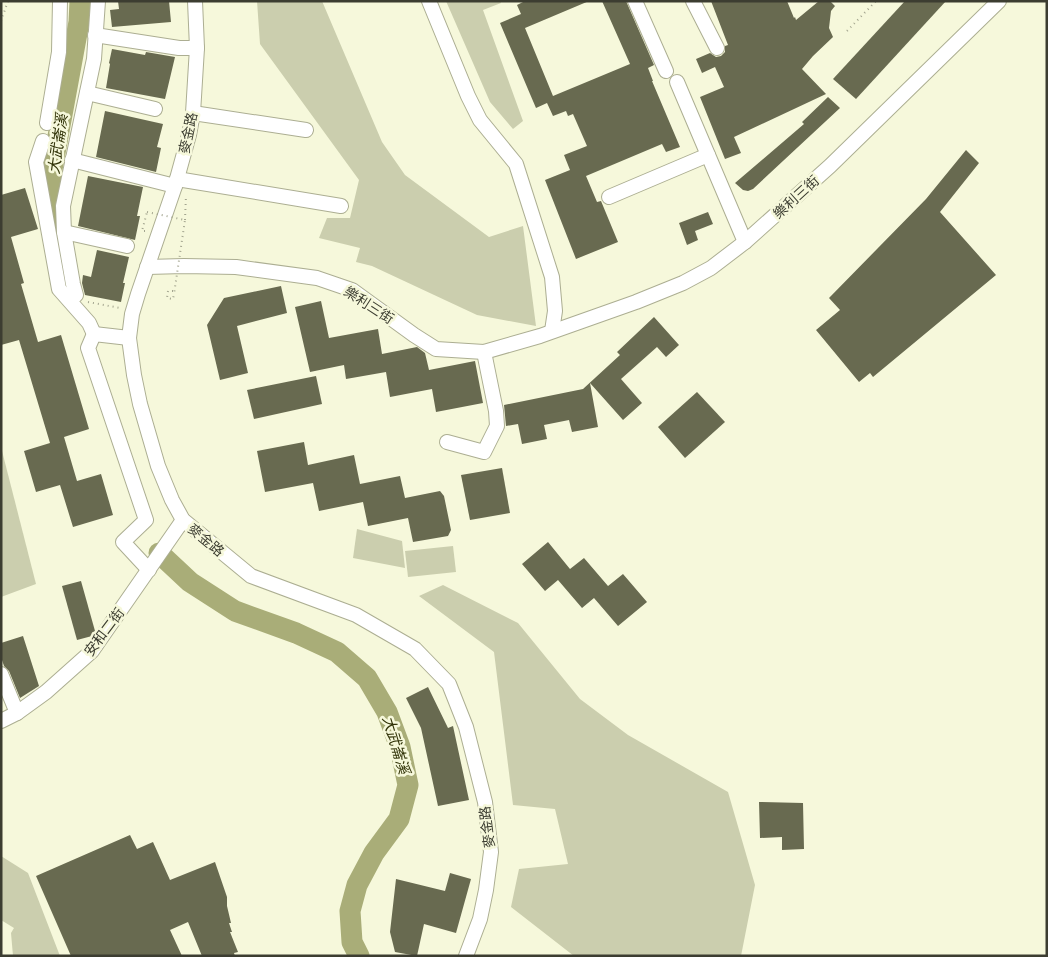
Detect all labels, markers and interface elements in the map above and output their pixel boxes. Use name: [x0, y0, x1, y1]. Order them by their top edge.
water label: 大武崙溪: [45, 111, 70, 175]
street label: 麥金路: [176, 111, 200, 155]
street label: 樂利三街: [770, 172, 822, 222]
street label: 樂利三街: [341, 283, 397, 327]
street label: 麥金路: [185, 520, 227, 560]
street label: 安和二街: [81, 605, 127, 659]
water label: 大武崙溪: [380, 714, 414, 778]
street label: 麥金路: [477, 805, 497, 849]

